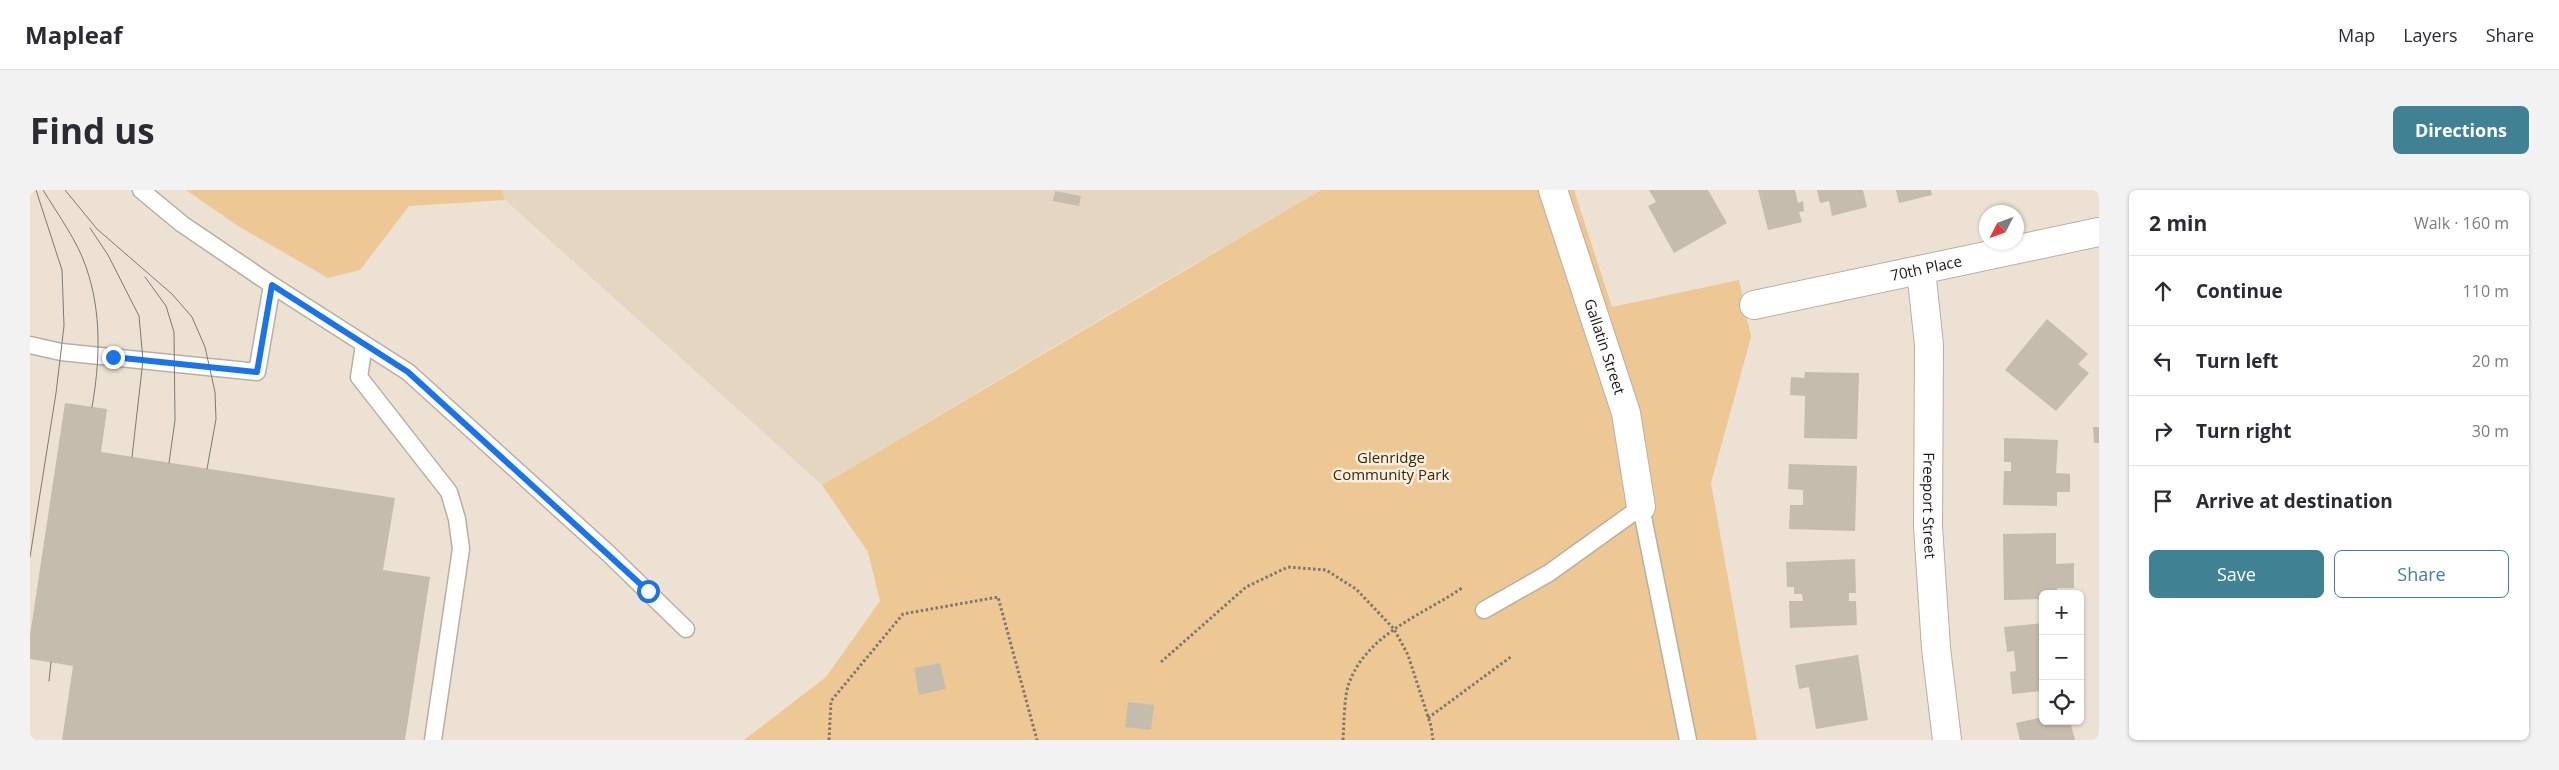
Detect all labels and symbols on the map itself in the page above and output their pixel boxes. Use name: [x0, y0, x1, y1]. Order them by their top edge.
north arrow: [1979, 205, 2024, 250]
street label: 70th Place: [1888, 250, 1963, 285]
street label: Gallatin Street: [1580, 296, 1630, 397]
route end: [102, 346, 125, 369]
park label: Glenridge Community Park: [1333, 447, 1449, 484]
street label: Freeport Street: [1919, 452, 1941, 559]
route start: [637, 580, 660, 603]

